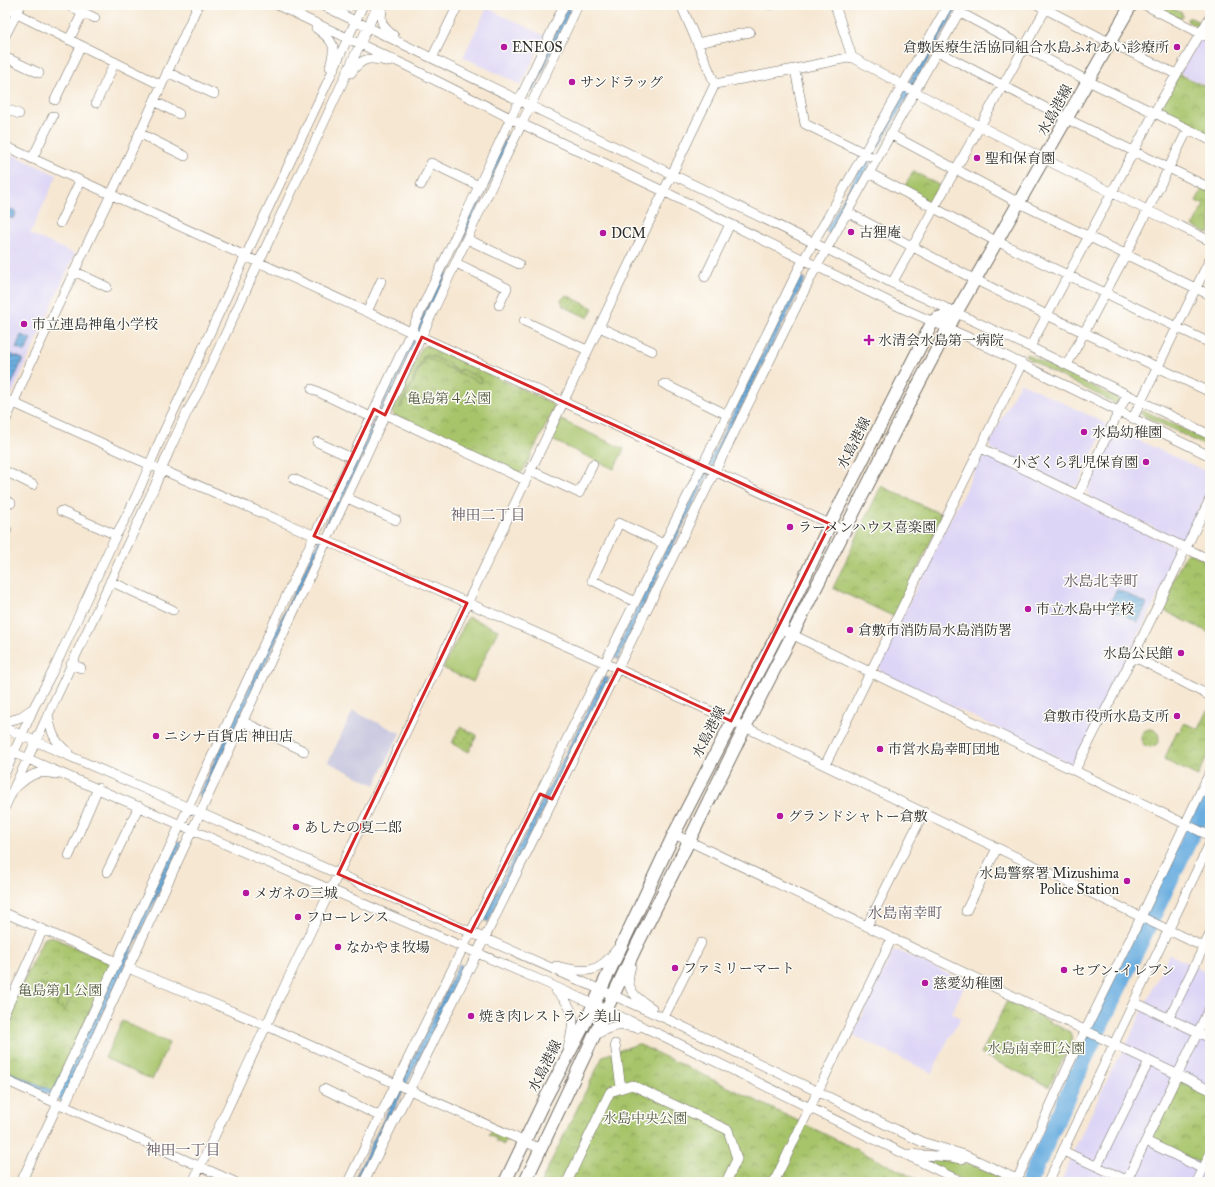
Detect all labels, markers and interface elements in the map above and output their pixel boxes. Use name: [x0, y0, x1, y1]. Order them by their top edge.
place label: ENEOS: [512, 39, 563, 56]
place label: 倉敷医療生活協同組合水島ふれあい診療所: [903, 39, 1169, 56]
marker: ENEOS: [499, 42, 509, 52]
marker: 倉敷医療生活協同組合水島ふれあい診療所: [1172, 42, 1182, 52]
place label: サンドラッグ: [580, 74, 663, 91]
marker: サンドラッグ: [567, 77, 577, 87]
street label: 水島港線: [1034, 81, 1076, 139]
place label: 聖和保育園: [985, 150, 1055, 167]
marker: 聖和保育園: [972, 153, 982, 163]
place label: 古狸庵: [859, 224, 901, 241]
place label: DCM: [611, 225, 646, 242]
marker: 古狸庵: [846, 227, 856, 237]
marker: DCM: [598, 228, 608, 238]
place label: 市立連島神亀小学校: [32, 316, 158, 333]
marker: 市立連島神亀小学校: [19, 319, 29, 329]
place label: 水清会水島第一病院: [878, 332, 1004, 349]
marker: 水清会水島第一病院: [863, 334, 875, 346]
park label: 亀島第４公園: [407, 390, 491, 407]
street label: 水島港線: [834, 414, 874, 472]
place label: 水島幼稚園: [1092, 424, 1162, 441]
marker: 水島幼稚園: [1079, 427, 1089, 437]
place label: 小ざくら乳児保育園: [1012, 454, 1138, 471]
marker: 小ざくら乳児保育園: [1141, 457, 1151, 467]
district label: 神田二丁目: [450, 506, 526, 524]
place label: ラーメンハウス喜楽園: [798, 519, 936, 536]
marker: ラーメンハウス喜楽園: [785, 522, 795, 532]
district label: 水島北幸町: [1063, 572, 1139, 590]
place label: 市立水島中学校: [1036, 601, 1134, 618]
marker: 市立水島中学校: [1023, 604, 1033, 614]
place label: 倉敷市消防局水島消防署: [858, 622, 1012, 639]
marker: 倉敷市消防局水島消防署: [845, 625, 855, 635]
place label: 水島公民館: [1103, 645, 1173, 662]
marker: 水島公民館: [1176, 648, 1186, 658]
street label: 水島港線: [689, 703, 729, 761]
place label: 倉敷市役所水島支所: [1043, 708, 1169, 725]
marker: 倉敷市役所水島支所: [1172, 711, 1182, 721]
place label: ニシナ百貨店 神田店: [164, 728, 293, 745]
marker: ニシナ百貨店 神田店: [151, 731, 161, 741]
place label: 市営水島幸町団地: [888, 741, 1000, 758]
marker: 市営水島幸町団地: [875, 744, 885, 754]
place label: グランドシャトー倉敷: [788, 808, 928, 825]
marker: グランドシャトー倉敷: [775, 811, 785, 821]
place label: あしたの夏二郎: [304, 819, 402, 836]
marker: あしたの夏二郎: [291, 822, 301, 832]
place label: 水島警察署 Mizushima Police Station: [979, 865, 1119, 898]
marker: 水島警察署 Mizushima Police Station: [1122, 876, 1132, 886]
place label: メガネの三城: [254, 885, 338, 902]
marker: メガネの三城: [241, 888, 251, 898]
district label: 水島南幸町: [867, 904, 943, 922]
place label: フローレンス: [306, 909, 389, 926]
marker: フローレンス: [293, 912, 303, 922]
place label: なかやま牧場: [346, 939, 430, 956]
marker: なかやま牧場: [333, 942, 343, 952]
place label: ファミリーマート: [683, 960, 795, 977]
place label: セブン-イレブン: [1072, 962, 1175, 979]
marker: ファミリーマート: [670, 963, 680, 973]
marker: セブン-イレブン: [1059, 965, 1069, 975]
place label: 慈愛幼稚園: [933, 975, 1003, 992]
marker: 慈愛幼稚園: [920, 978, 930, 988]
park label: 亀島第１公園: [18, 982, 102, 999]
place label: 焼き肉レストラン 美山: [479, 1008, 622, 1025]
marker: 焼き肉レストラン 美山: [466, 1011, 476, 1021]
street label: 水島港線: [525, 1037, 565, 1095]
park label: 水島南幸町公園: [987, 1040, 1085, 1057]
park label: 水島中央公園: [603, 1110, 687, 1127]
district label: 神田一丁目: [145, 1141, 221, 1159]

